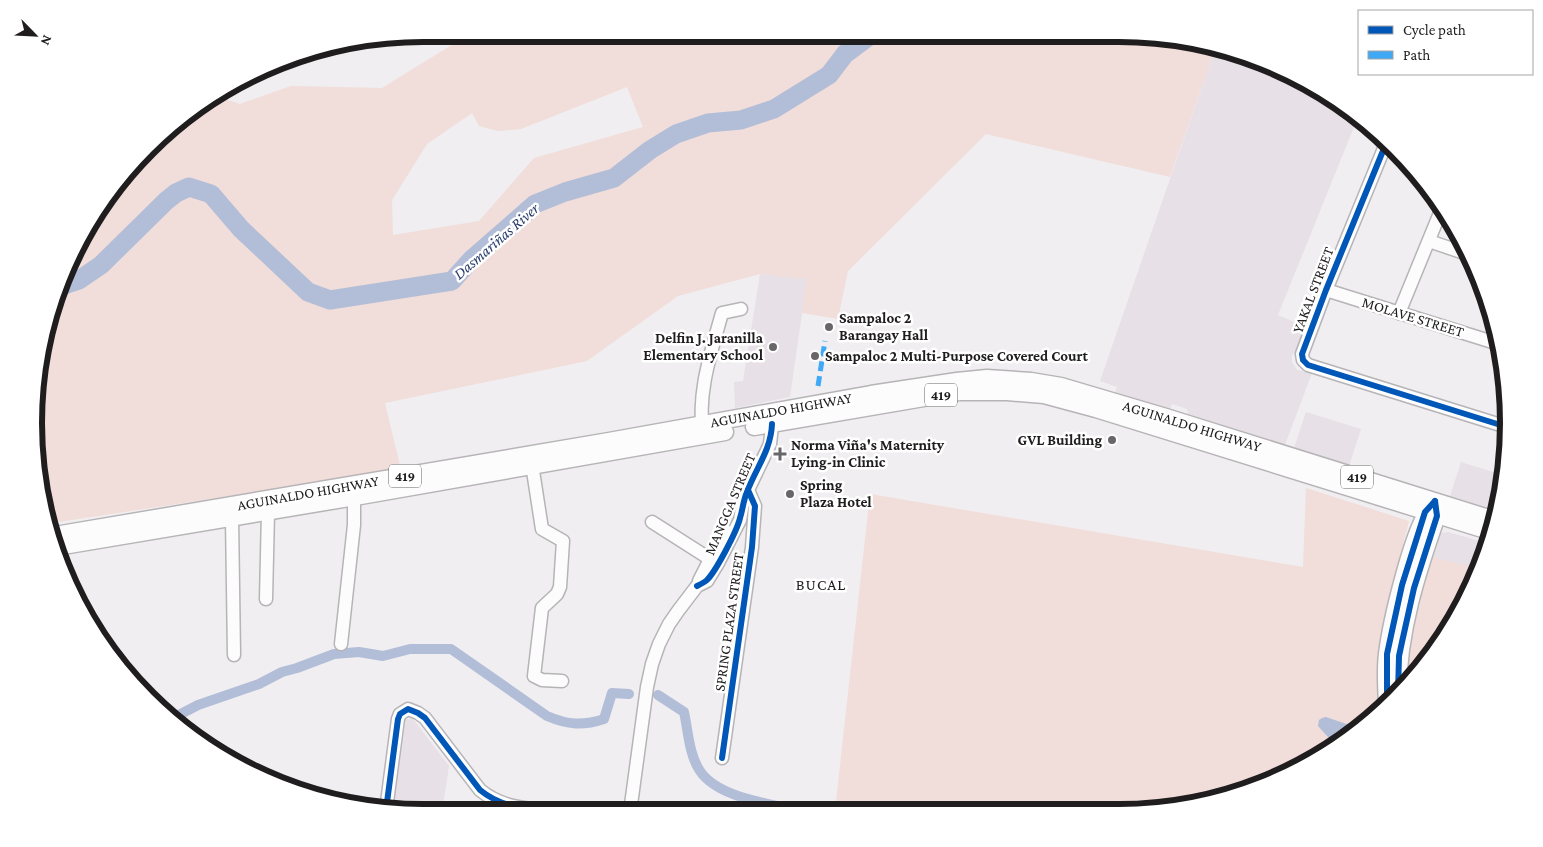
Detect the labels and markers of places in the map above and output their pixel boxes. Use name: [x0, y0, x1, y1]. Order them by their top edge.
place label: Sampaloc 2 Barangay Hall: [839, 310, 929, 343]
marker: Sampaloc 2 Barangay Hall: [823, 321, 835, 333]
place label: Delfin J. Jaranilla Elementary School: [643, 330, 764, 363]
marker: Delfin J. Jaranilla Elementary School: [767, 341, 779, 353]
place label: Sampaloc 2 Multi-Purpose Covered Court: [825, 348, 1089, 364]
marker: Sampaloc 2 Multi-Purpose Covered Court: [809, 350, 821, 362]
place label: GVL Building: [1018, 432, 1102, 448]
marker: GVL Building: [1106, 434, 1118, 446]
place label: Norma Viña's Maternity Lying-in Clinic: [791, 437, 945, 470]
marker: Norma Viña's Maternity Lying-in Clinic: [773, 447, 787, 461]
place label: Spring Plaza Hotel: [800, 477, 872, 510]
marker: Spring Plaza Hotel: [784, 488, 796, 500]

